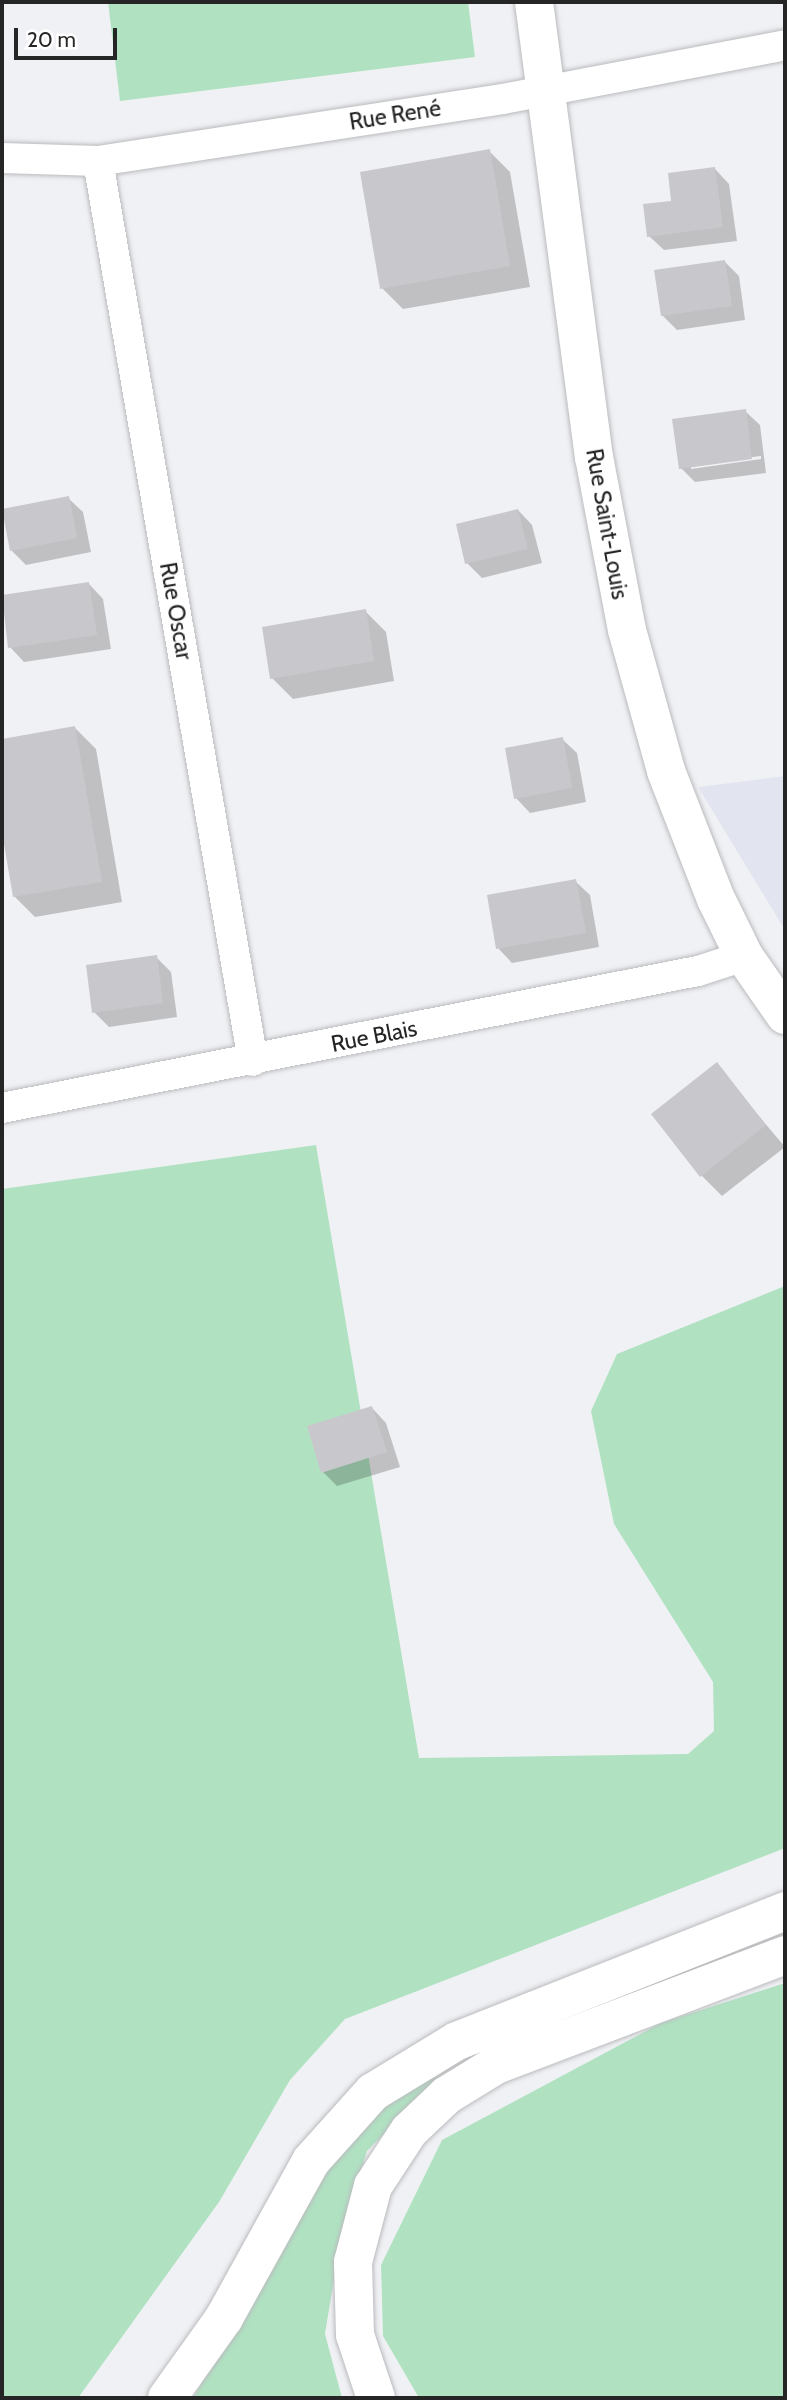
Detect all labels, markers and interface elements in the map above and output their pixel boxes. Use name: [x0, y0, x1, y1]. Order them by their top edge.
scale bar: [18, 14, 121, 58]
text: 20 m: [27, 27, 76, 52]
street label: Rue René: [347, 94, 443, 136]
street label: Rue Saint-Louis: [580, 447, 634, 601]
street label: Rue Oscar: [154, 560, 198, 662]
street label: Rue Blais: [329, 1014, 419, 1058]

